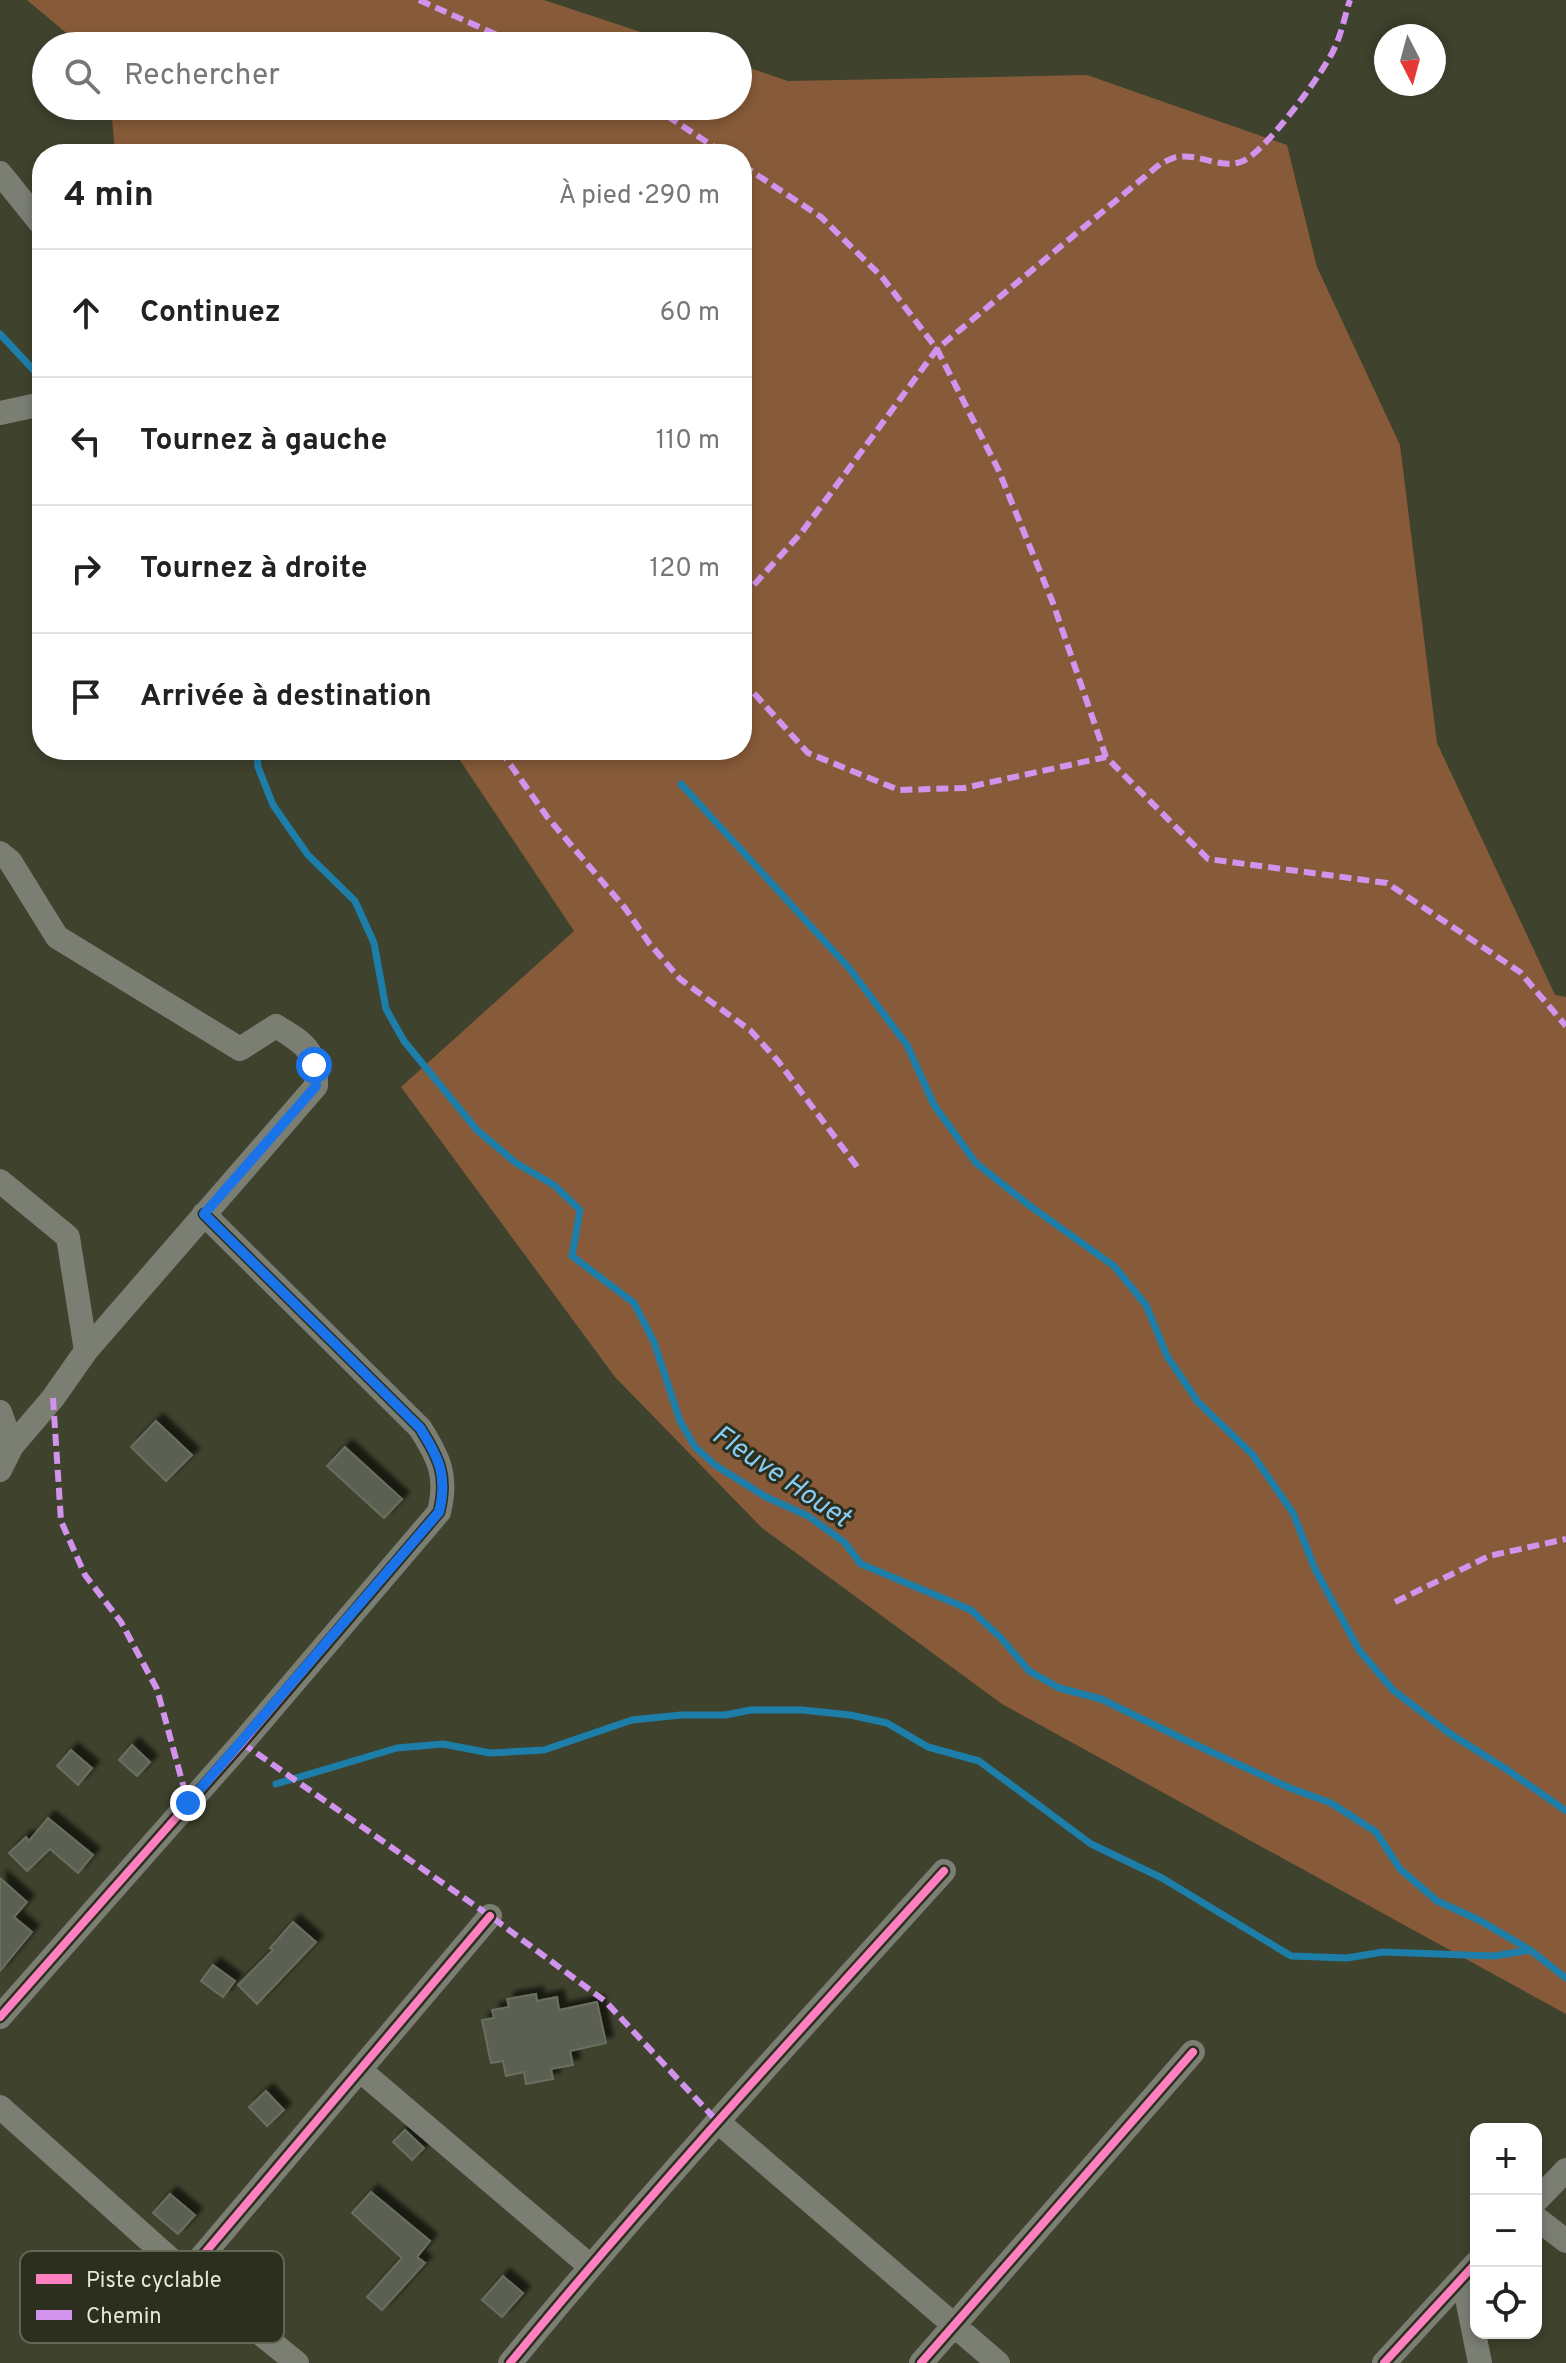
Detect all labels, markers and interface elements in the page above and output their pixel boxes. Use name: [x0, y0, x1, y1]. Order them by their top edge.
north arrow: [1374, 24, 1446, 96]
search box: [32, 32, 752, 120]
icon: search: [60, 54, 104, 98]
text: Rechercher: [124, 58, 280, 95]
text: 4 min: [64, 175, 154, 218]
text: À pied · 290 m: [559, 180, 720, 213]
icon: ahead: [64, 291, 108, 335]
text: Continuez: [140, 295, 281, 332]
text: 60 m: [660, 297, 720, 330]
icon: left: [64, 419, 108, 463]
text: Tournez à gauche: [140, 423, 387, 460]
text: 110 m: [656, 425, 720, 458]
icon: right: [64, 547, 108, 591]
text: Tournez à droite: [140, 551, 368, 588]
text: 120 m: [650, 553, 720, 586]
icon: arrive: [64, 675, 108, 719]
text: Arrivée à destination: [140, 679, 432, 716]
route start: [296, 1047, 332, 1083]
water label: Fleuve Houet: [704, 1418, 858, 1538]
route end: [170, 1785, 206, 1821]
map controls: [1470, 2123, 1542, 2339]
button: +: [1470, 2123, 1542, 2195]
button: −: [1470, 2195, 1542, 2267]
legend: [20, 2251, 284, 2343]
button: locate: [1470, 2267, 1542, 2339]
text: Piste cyclable: [86, 2268, 222, 2295]
text: Chemin: [86, 2304, 162, 2331]

